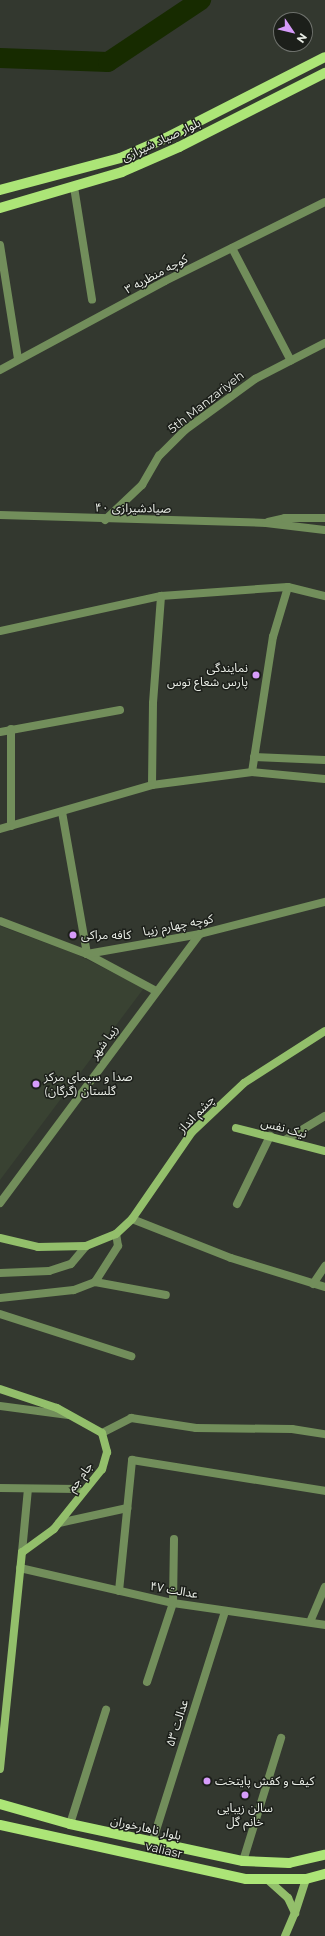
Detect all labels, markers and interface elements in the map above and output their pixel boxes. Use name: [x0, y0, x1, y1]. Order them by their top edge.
north arrow: [273, 12, 313, 52]
text: N: [294, 31, 310, 46]
street label: بلوار صیاد شیرازی: [119, 115, 203, 165]
street label: کوچه منظریه ۳: [122, 251, 190, 297]
street label: 5th Manzariyeh: [165, 368, 247, 436]
street label: ۴۰ صیادشیرازی: [95, 500, 171, 516]
place label: نمایندگی پارس شعاع توس: [167, 661, 248, 689]
marker: نمایندگی پارس شعاع توس: [251, 670, 261, 680]
street label: کوچه چهارم زیبا: [142, 911, 214, 939]
place label: کافه مراکی: [81, 928, 131, 942]
marker: کافه مراکی: [68, 930, 78, 940]
street label: زیبا شهر: [87, 1022, 121, 1062]
place label: صدا و سیمای مرکز گلستان (گرگان): [44, 1070, 133, 1098]
marker: صدا و سیمای مرکز گلستان (گرگان): [31, 1079, 41, 1089]
street label: چشم انداز: [175, 1092, 217, 1136]
street label: نیک نفس: [259, 1115, 309, 1141]
street label: جام جم: [64, 1459, 96, 1495]
street label: عدالت ۴۷: [149, 1579, 199, 1601]
street label: عدالت ۵۳: [163, 1698, 191, 1748]
place label: کیف و کفش پایتخت: [215, 1774, 314, 1788]
marker: کیف و کفش پایتخت: [202, 1776, 212, 1786]
marker: سالن زیبایی خانم گل: [240, 1790, 250, 1800]
place label: سالن زیبایی خانم گل: [217, 1801, 273, 1829]
street label: بلوار ناهارخوران: [109, 1813, 183, 1843]
street label: valiasr: [144, 1839, 184, 1861]

